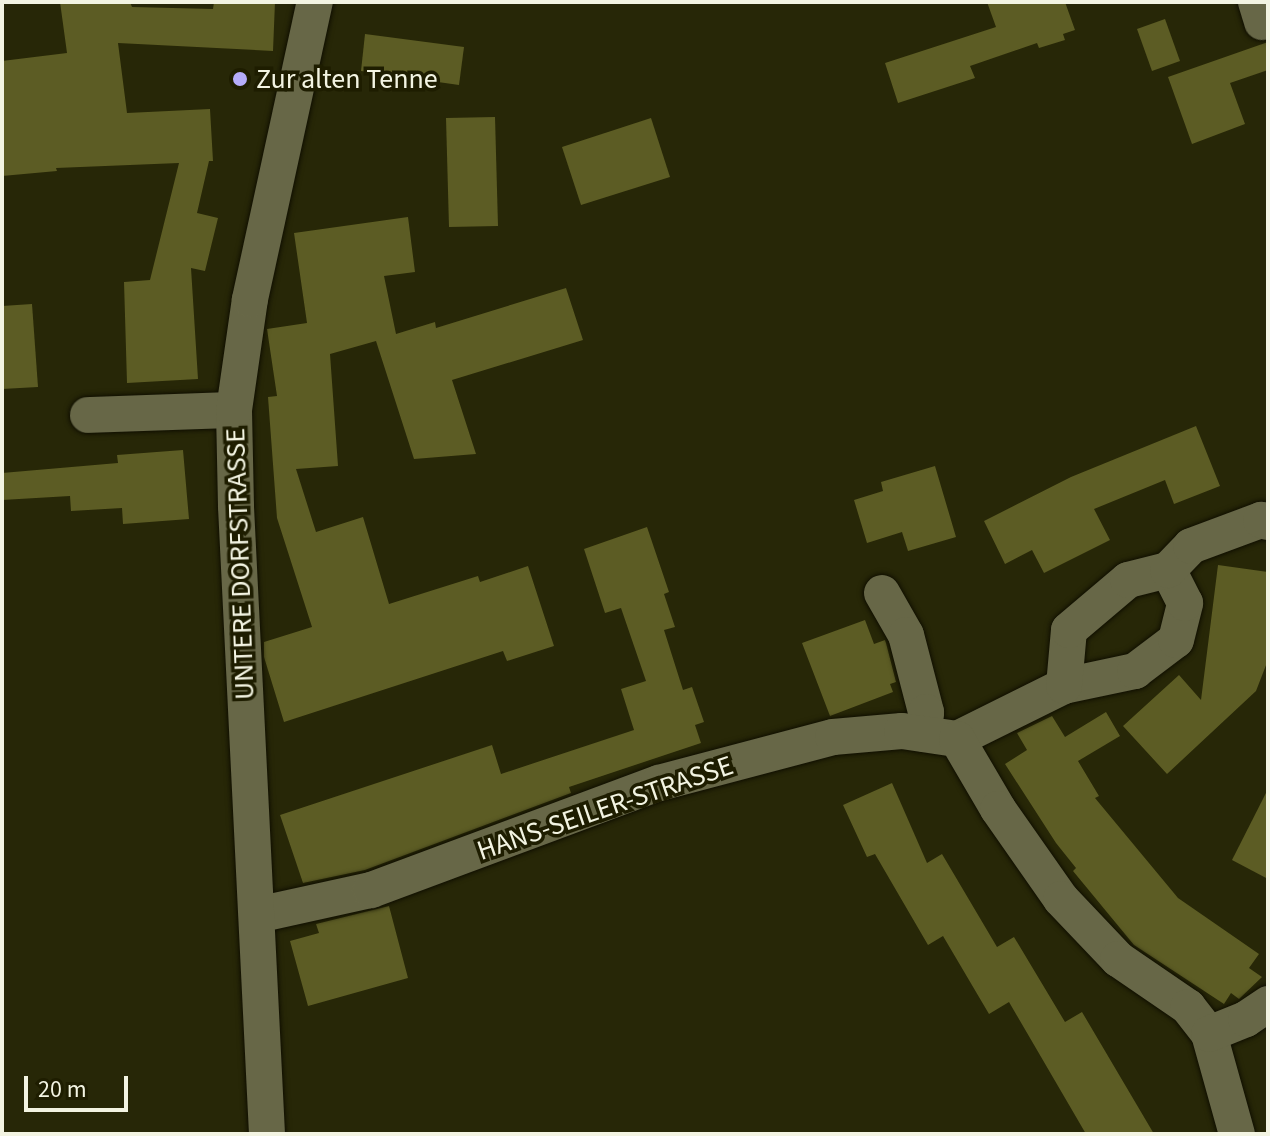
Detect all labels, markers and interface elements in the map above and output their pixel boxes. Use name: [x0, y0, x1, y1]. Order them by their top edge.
place label: Zur alten Tenne: [256, 62, 438, 96]
marker: Zur alten Tenne: [231, 70, 249, 88]
street label: UNTERE DORFSTRASSE: [218, 428, 262, 700]
street label: HANS-SEILER-STRASSE: [473, 748, 737, 868]
scale bar: [28, 1060, 132, 1110]
text: 20 m: [38, 1072, 87, 1107]

